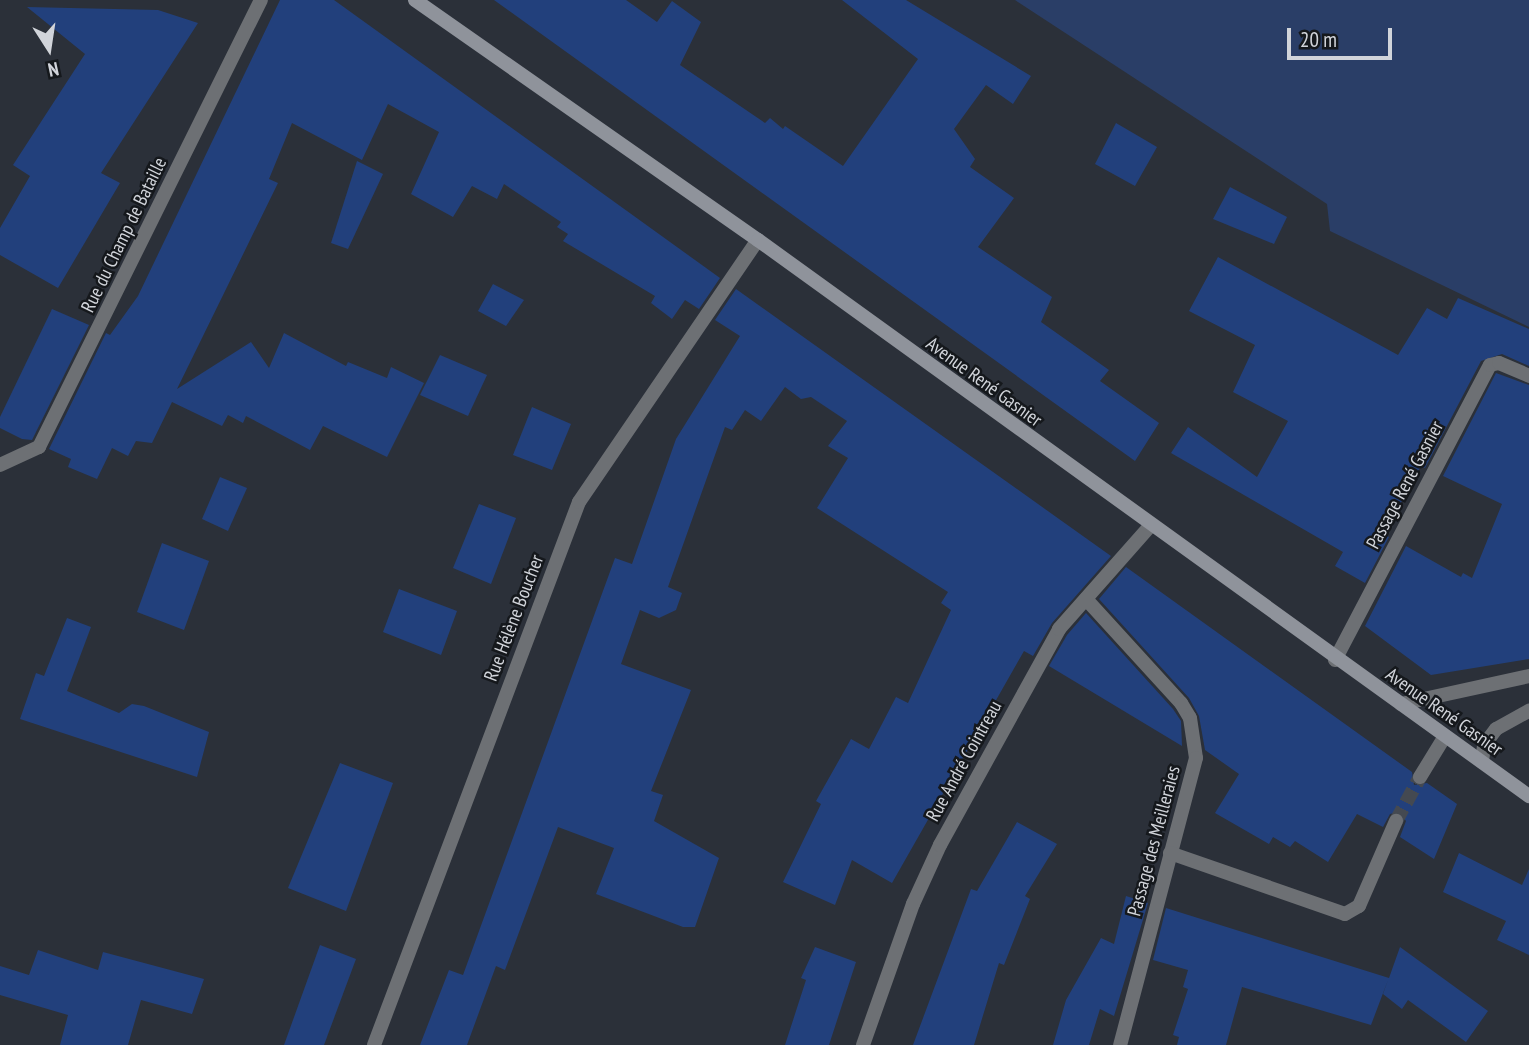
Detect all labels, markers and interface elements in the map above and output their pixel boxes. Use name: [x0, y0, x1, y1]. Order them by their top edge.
north arrow: [14, 14, 84, 84]
scale bar: [1291, 14, 1396, 58]
text: 20 m: [1300, 26, 1337, 53]
text: N: [46, 57, 61, 82]
street label: Rue du Champ de Bataille: [77, 154, 171, 316]
street label: Avenue René Gasnier: [922, 332, 1046, 432]
street label: Passage René Gasnier: [1362, 417, 1448, 553]
street label: Rue Hélène Boucher: [479, 552, 549, 684]
street label: Avenue René Gasnier: [1381, 663, 1507, 761]
street label: Rue André Cointreau: [921, 697, 1007, 825]
street label: Passage des Meilleraies: [1123, 763, 1185, 919]

